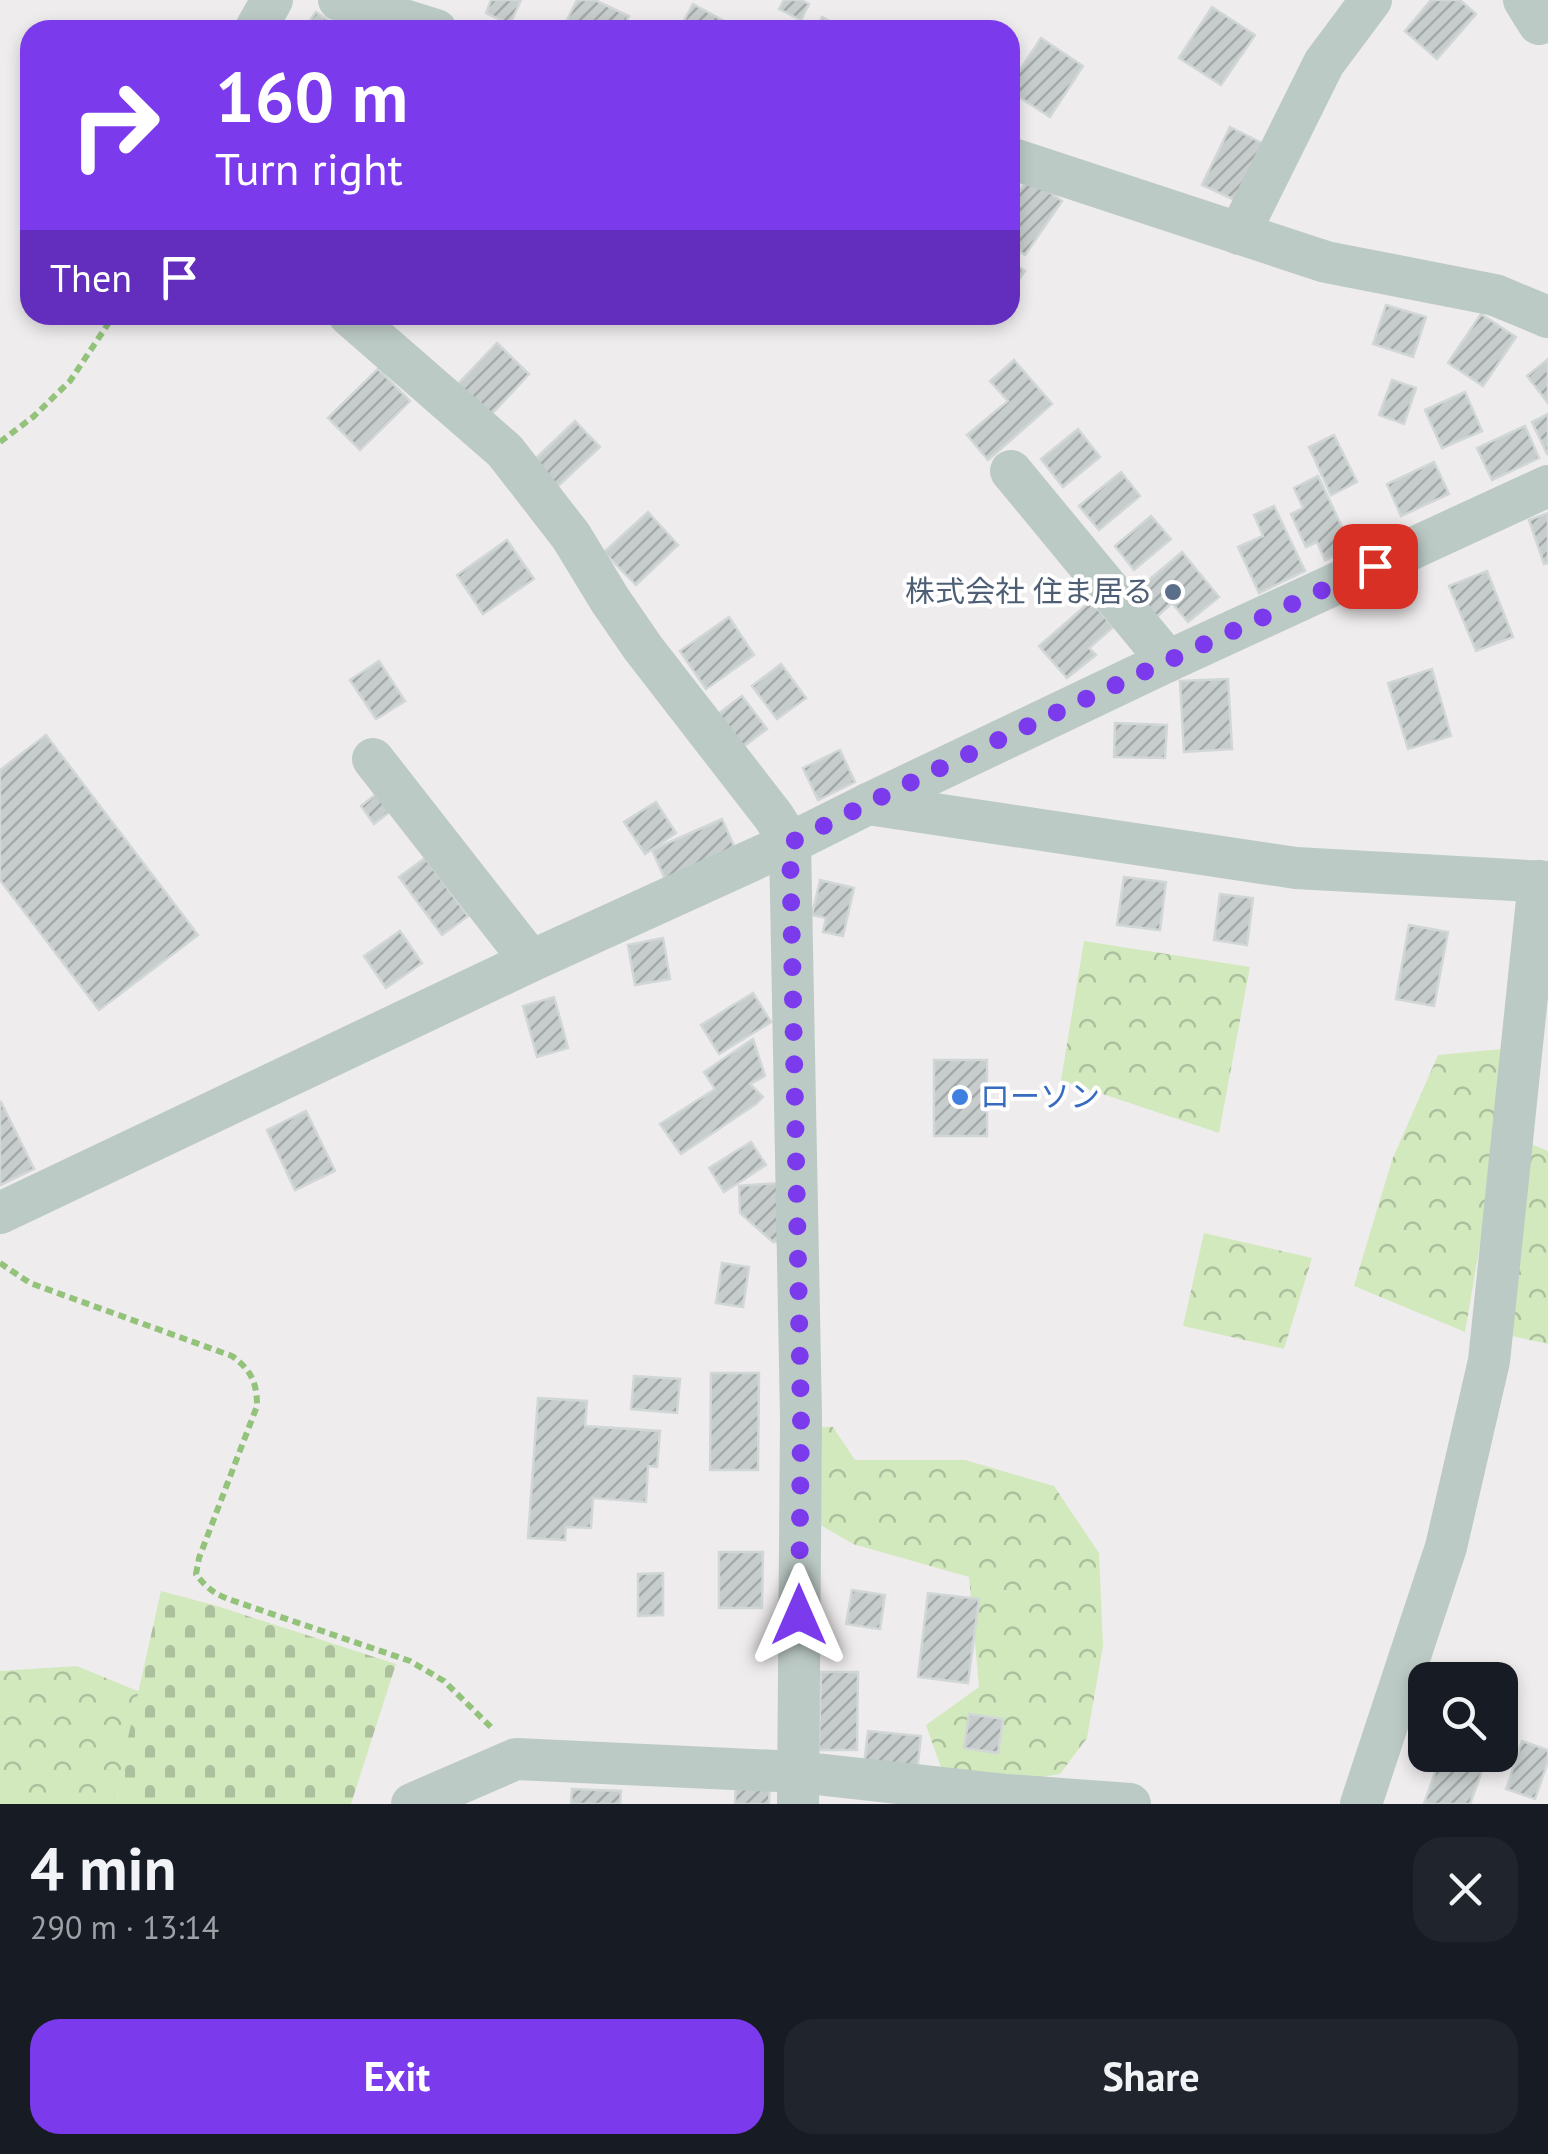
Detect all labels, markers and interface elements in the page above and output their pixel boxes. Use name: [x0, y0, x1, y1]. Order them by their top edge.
text: 160 m: [215, 51, 408, 141]
icon: right: [50, 60, 180, 190]
text: Turn right: [215, 139, 403, 197]
icon: arrive: [152, 250, 207, 305]
text: Then: [50, 253, 132, 302]
pin: [1333, 524, 1418, 609]
icon: arrive: [1348, 539, 1403, 594]
place label: 株式会社 住ま居る: [905, 571, 1153, 610]
marker: 株式会社 住ま居る: [1162, 581, 1184, 603]
place label: ローソン: [980, 1076, 1100, 1115]
marker: ローソン: [949, 1086, 971, 1108]
position arrow: [747, 1563, 851, 1667]
map controls: [1408, 1662, 1518, 1772]
button: search: [1408, 1662, 1518, 1772]
text: 4 min: [30, 1829, 176, 1907]
button: close: [1413, 1837, 1518, 1942]
text: 290 m · 13:14: [30, 1906, 219, 1948]
button: Exit: [30, 2019, 764, 2134]
button: Share: [784, 2019, 1518, 2134]

